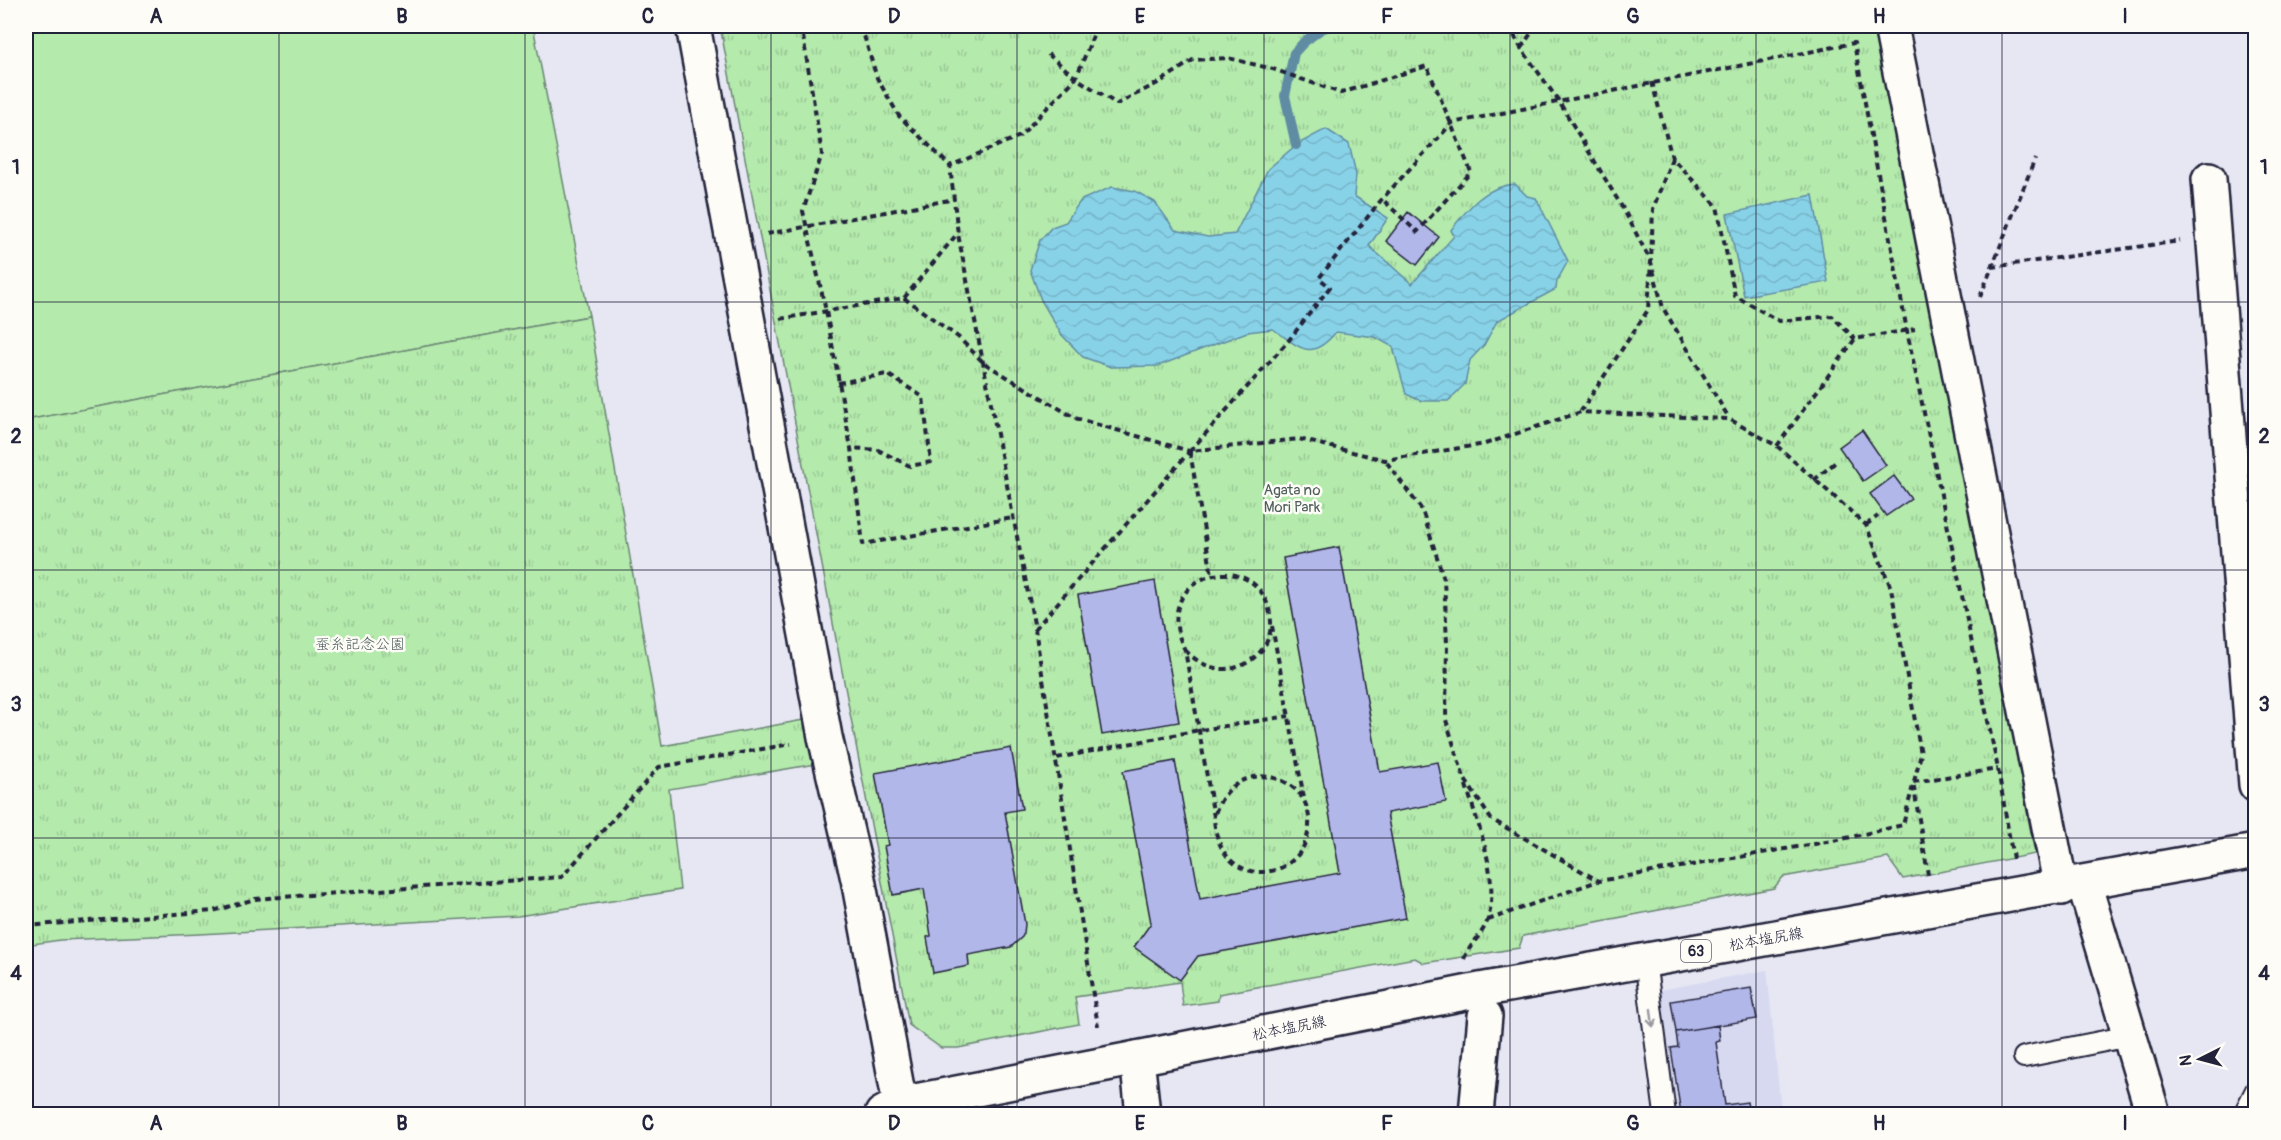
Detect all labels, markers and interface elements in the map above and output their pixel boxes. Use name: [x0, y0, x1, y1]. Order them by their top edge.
text: A: [150, 4, 163, 29]
text: B: [396, 4, 408, 29]
text: C: [642, 4, 654, 29]
text: D: [888, 4, 901, 29]
text: E: [1135, 4, 1146, 29]
text: F: [1381, 4, 1393, 29]
text: G: [1626, 4, 1640, 29]
text: H: [1873, 4, 1886, 29]
text: I: [2122, 4, 2128, 29]
text: 1: [12, 155, 20, 180]
text: 1: [2260, 155, 2268, 180]
text: 2: [10, 424, 22, 449]
text: 2: [2258, 424, 2270, 449]
park label: Agata no Mori Park: [1264, 481, 1321, 517]
park label: 蚕糸記念公園: [315, 635, 405, 654]
text: 3: [10, 692, 22, 717]
text: 3: [2258, 692, 2270, 717]
street label: 松本塩尻線: [1727, 924, 1805, 955]
road number: 63: [1681, 940, 1711, 962]
text: 4: [10, 961, 22, 986]
text: 4: [2258, 961, 2270, 986]
one-way arrow: [1647, 1008, 1658, 1027]
street label: 松本塩尻線: [1250, 1012, 1328, 1045]
north arrow: [2170, 1029, 2230, 1089]
text: N: [2176, 1054, 2197, 1067]
text: A: [150, 1111, 163, 1136]
text: B: [396, 1111, 408, 1136]
text: C: [642, 1111, 654, 1136]
text: D: [888, 1111, 901, 1136]
text: E: [1135, 1111, 1146, 1136]
text: F: [1381, 1111, 1393, 1136]
text: G: [1626, 1111, 1640, 1136]
text: H: [1873, 1111, 1886, 1136]
text: I: [2122, 1111, 2128, 1136]

